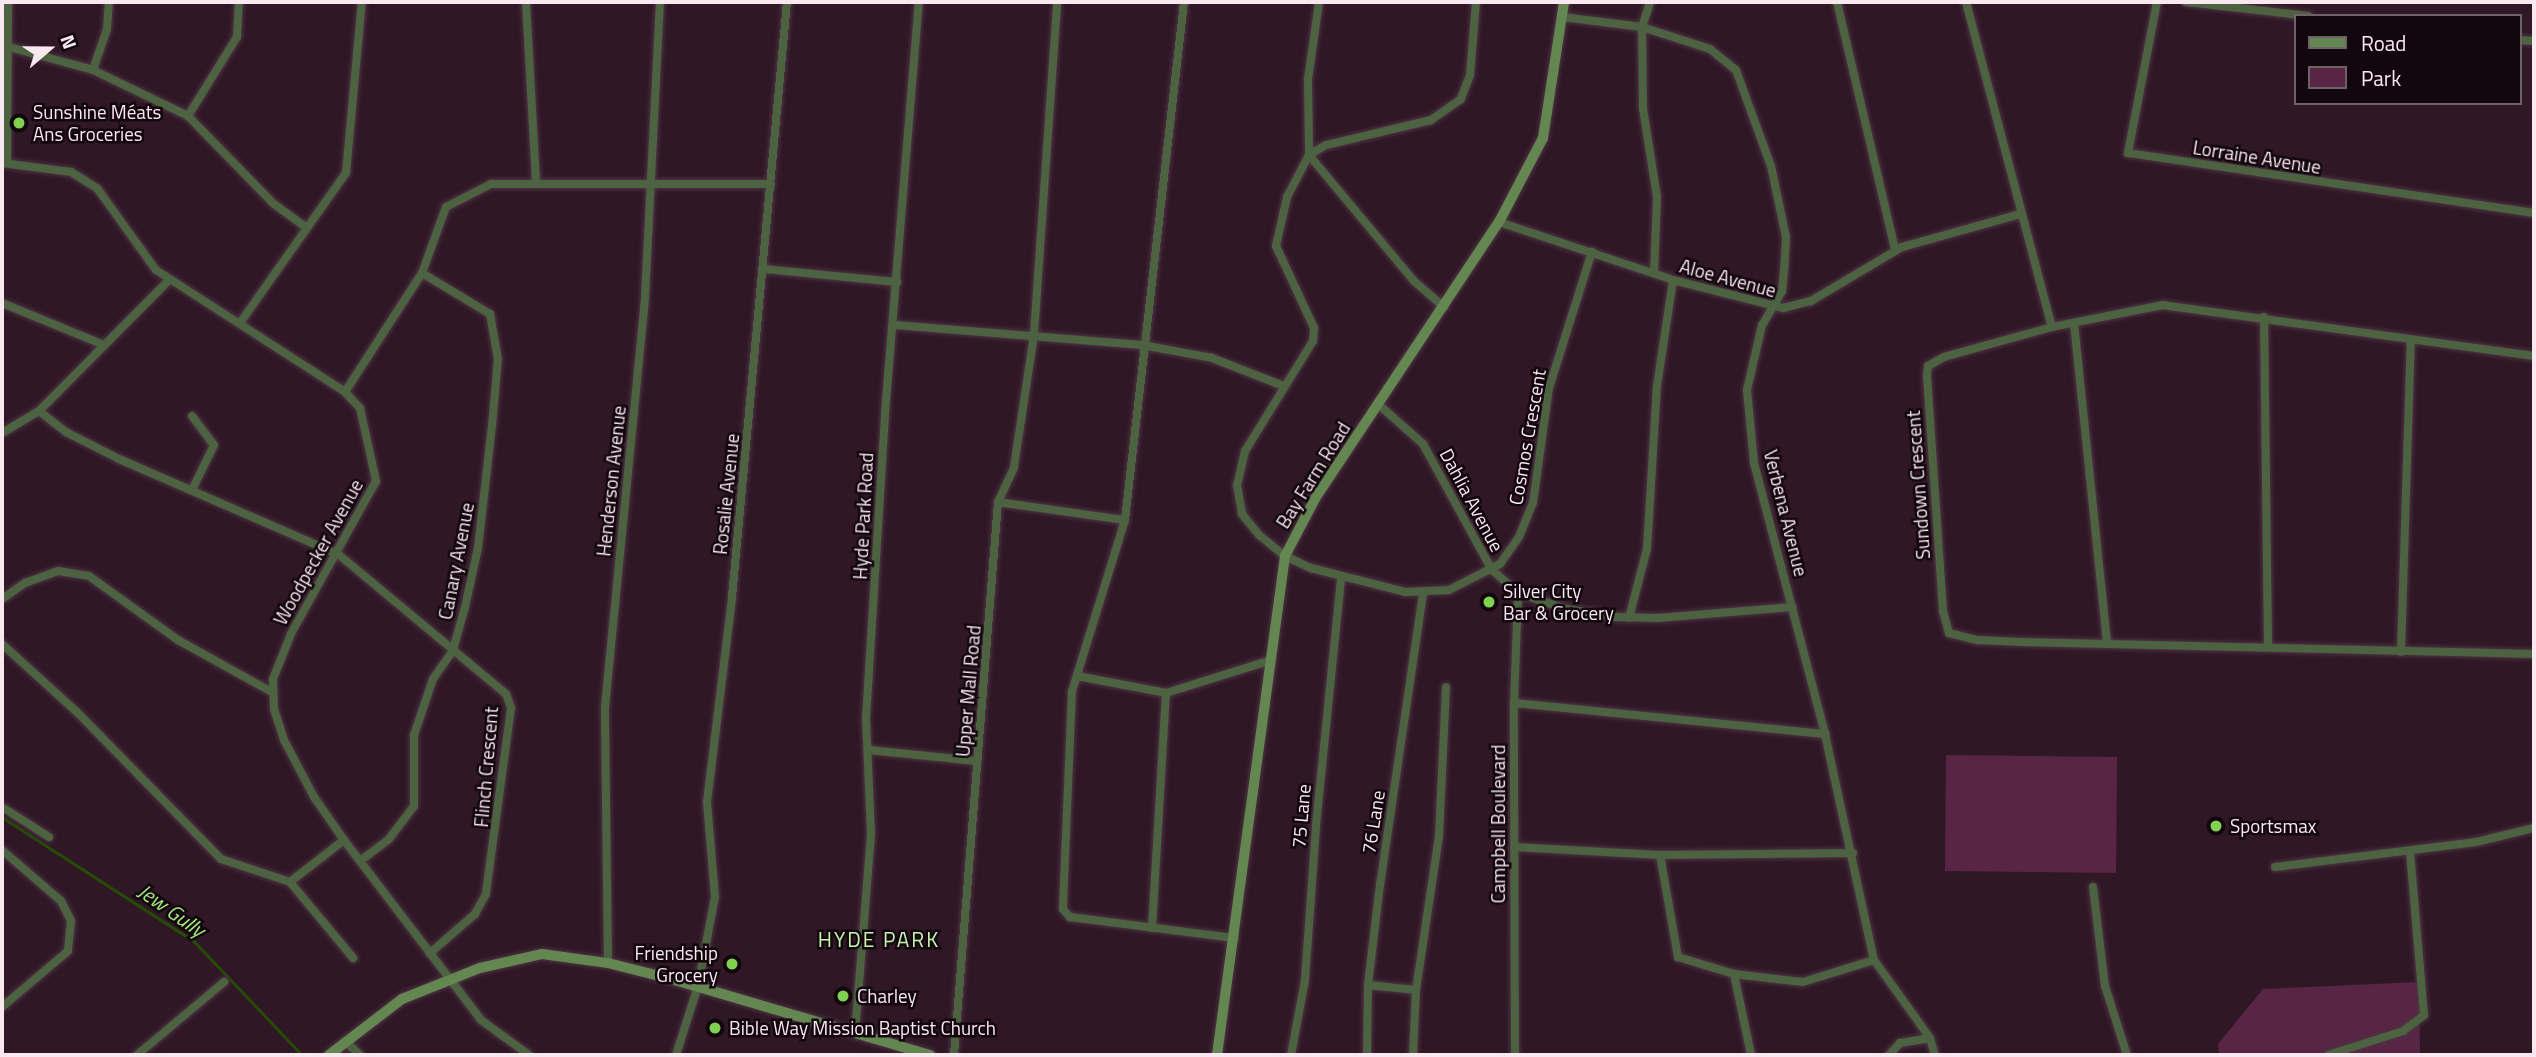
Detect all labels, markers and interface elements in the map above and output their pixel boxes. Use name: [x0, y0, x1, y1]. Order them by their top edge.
north arrow: [14, 14, 84, 84]
legend: [2294, 14, 2522, 105]
text: Road: [2361, 27, 2406, 59]
text: N: [53, 30, 85, 53]
text: Park: [2361, 62, 2401, 94]
place label: Sunshine Méats Ans Groceries: [33, 101, 161, 145]
marker: Sunshine Méats Ans Groceries: [11, 115, 27, 131]
street label: Lorraine Avenue: [2191, 136, 2323, 178]
street label: Aloe Avenue: [1677, 254, 1779, 302]
street label: Cosmos Crescent: [1504, 367, 1550, 507]
street label: Henderson Avenue: [592, 405, 630, 557]
street label: Sundown Crescent: [1901, 410, 1935, 560]
street label: Bay Farm Road: [1271, 418, 1355, 532]
street label: Rosalie Avenue: [708, 432, 744, 556]
street label: Dahlia Avenue: [1435, 444, 1509, 556]
street label: Verbena Avenue: [1759, 447, 1813, 579]
street label: Hyde Park Road: [848, 452, 878, 580]
street label: Woodpecker Avenue: [268, 475, 368, 629]
street label: Canary Avenue: [433, 500, 479, 622]
place label: Silver City Bar & Grocery: [1503, 580, 1614, 624]
marker: Silver City Bar & Grocery: [1481, 594, 1497, 610]
street label: Upper Mall Road: [951, 624, 985, 758]
street label: Flinch Crescent: [469, 706, 503, 828]
street label: Campbell Boulevard: [1487, 745, 1509, 903]
street label: 75 Lane: [1287, 783, 1315, 849]
street label: 76 Lane: [1357, 789, 1389, 855]
place label: Sportsmax: [2230, 815, 2316, 837]
marker: Sportsmax: [2208, 818, 2224, 834]
water label: Jew Gully: [134, 878, 210, 942]
district label: HYDE PARK: [819, 926, 939, 952]
place label: Friendship Grocery: [635, 942, 718, 986]
marker: Friendship Grocery: [724, 956, 740, 972]
place label: Charley: [857, 985, 917, 1007]
marker: Charley: [835, 988, 851, 1004]
place label: Bible Way Mission Baptist Church: [729, 1017, 996, 1039]
marker: Bible Way Mission Baptist Church: [707, 1020, 723, 1036]

